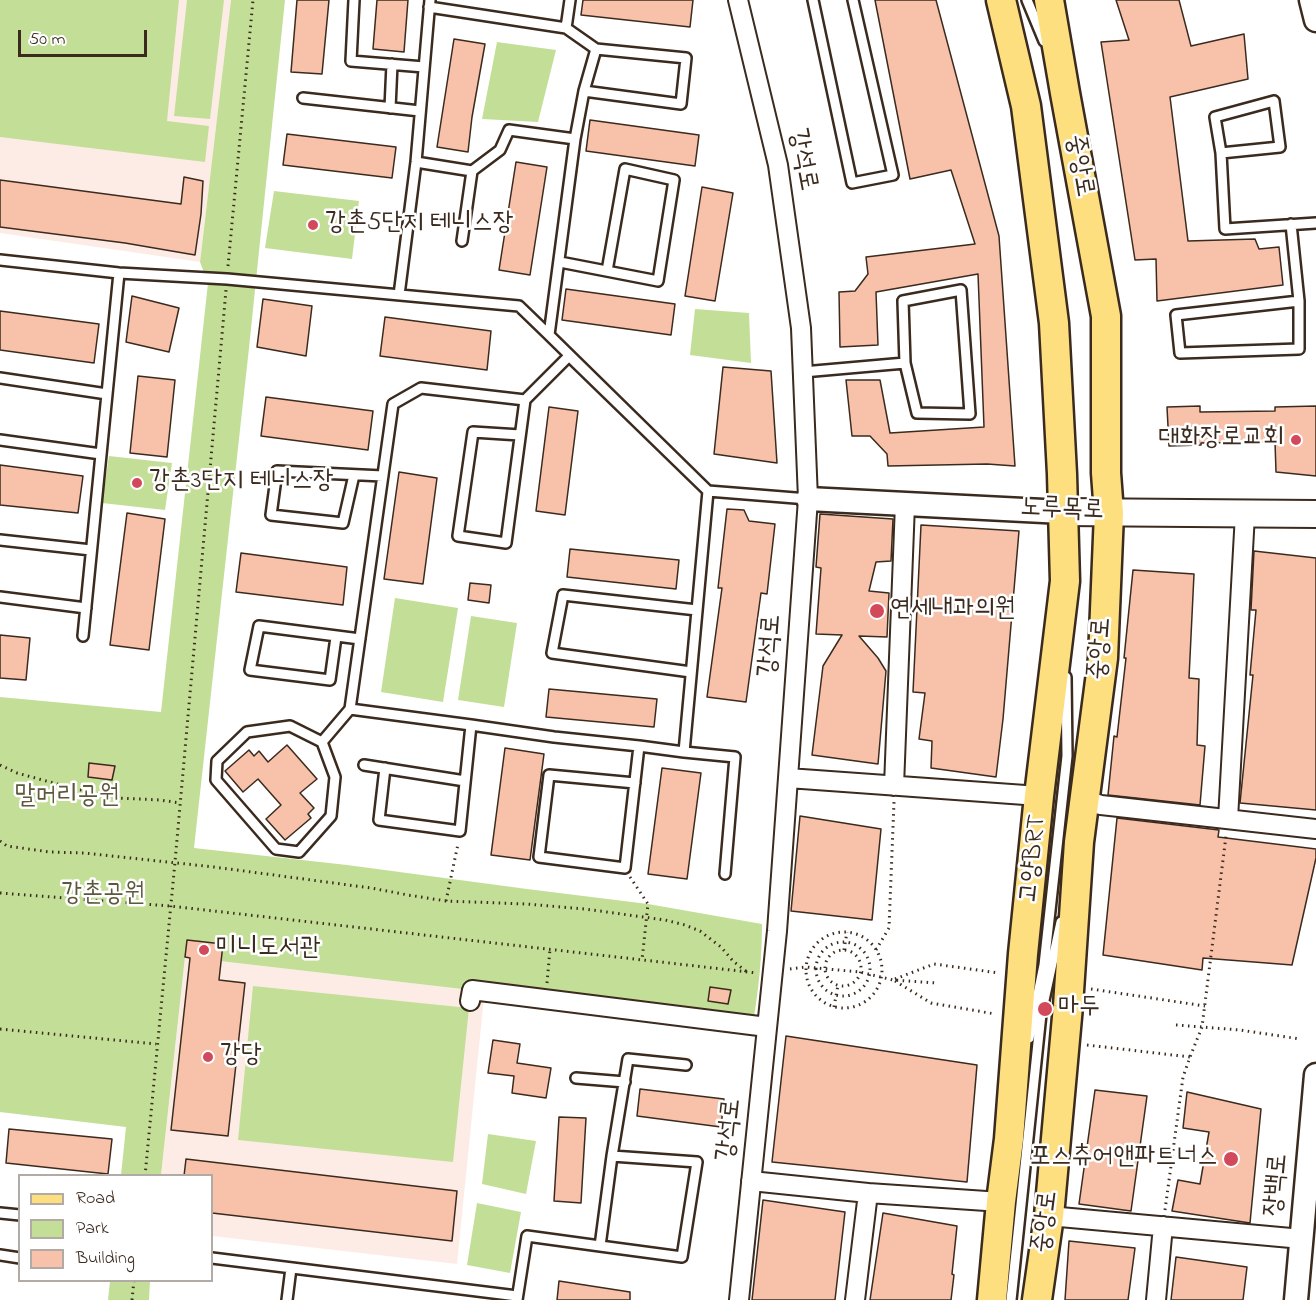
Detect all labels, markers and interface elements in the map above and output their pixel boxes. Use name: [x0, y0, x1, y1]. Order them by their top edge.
scale bar: [21, 18, 150, 56]
text: 50 m: [29, 27, 66, 53]
street label: 강석로: [780, 126, 822, 194]
street label: 중앙로: [1057, 132, 1099, 200]
place label: 강촌5단지 테니스장: [325, 209, 514, 241]
marker: 강촌5단지 테니스장: [306, 218, 320, 232]
place label: 대화장로교회: [1158, 424, 1284, 456]
marker: 대화장로교회: [1289, 433, 1303, 447]
place label: 강촌3단지 테니스장: [149, 467, 334, 499]
marker: 강촌3단지 테니스장: [130, 476, 144, 490]
street label: 노루목로: [1020, 494, 1104, 528]
place label: 연세내과의원: [890, 595, 1016, 627]
marker: 연세내과의원: [868, 602, 886, 620]
street label: 강석로: [754, 614, 790, 678]
street label: 중앙로: [1084, 617, 1120, 681]
park label: 말머리공원: [15, 782, 119, 814]
street label: 고양BRT: [1015, 813, 1055, 905]
park label: 강촌공원: [61, 880, 145, 912]
place label: 미니도서관: [216, 934, 321, 966]
marker: 미니도서관: [197, 943, 211, 957]
place label: 마두: [1058, 993, 1100, 1025]
marker: 마두: [1036, 1000, 1054, 1018]
place label: 강당: [220, 1041, 262, 1073]
marker: 강당: [201, 1050, 215, 1064]
street label: 강석로: [712, 1097, 750, 1163]
place label: 포스츄어앤파트너스: [1030, 1143, 1218, 1175]
marker: 포스츄어앤파트너스: [1222, 1150, 1240, 1168]
street label: 장백로: [1260, 1152, 1296, 1218]
legend: [18, 1174, 213, 1282]
text: Road: [76, 1186, 115, 1212]
street label: 중앙로: [1028, 1189, 1066, 1255]
text: Park: [76, 1216, 109, 1242]
text: Building: [76, 1246, 135, 1272]

